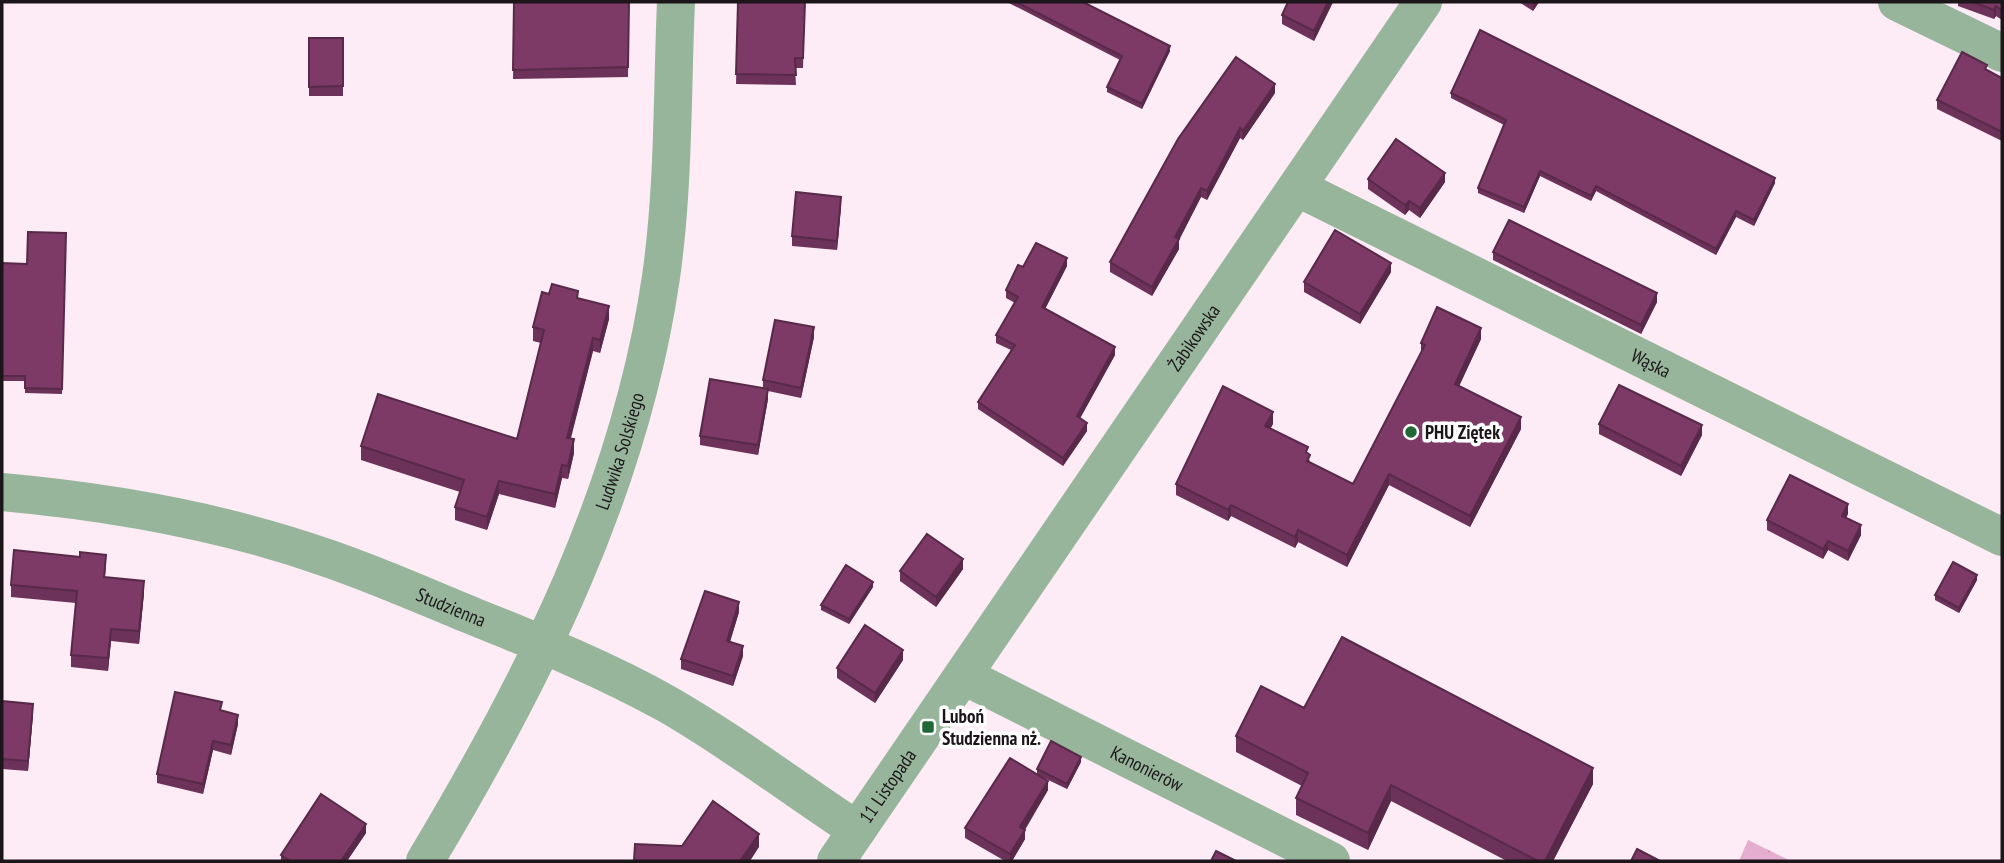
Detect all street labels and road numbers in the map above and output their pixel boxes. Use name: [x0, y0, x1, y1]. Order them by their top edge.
street label: Żabikowska: [1162, 299, 1225, 376]
street label: Wąska: [1627, 343, 1675, 383]
street label: Ludwika Solskiego: [590, 390, 649, 513]
street label: Studzienna: [413, 582, 489, 632]
street label: Kanonierów: [1107, 740, 1188, 797]
street label: 11 Listopada: [854, 744, 921, 828]

